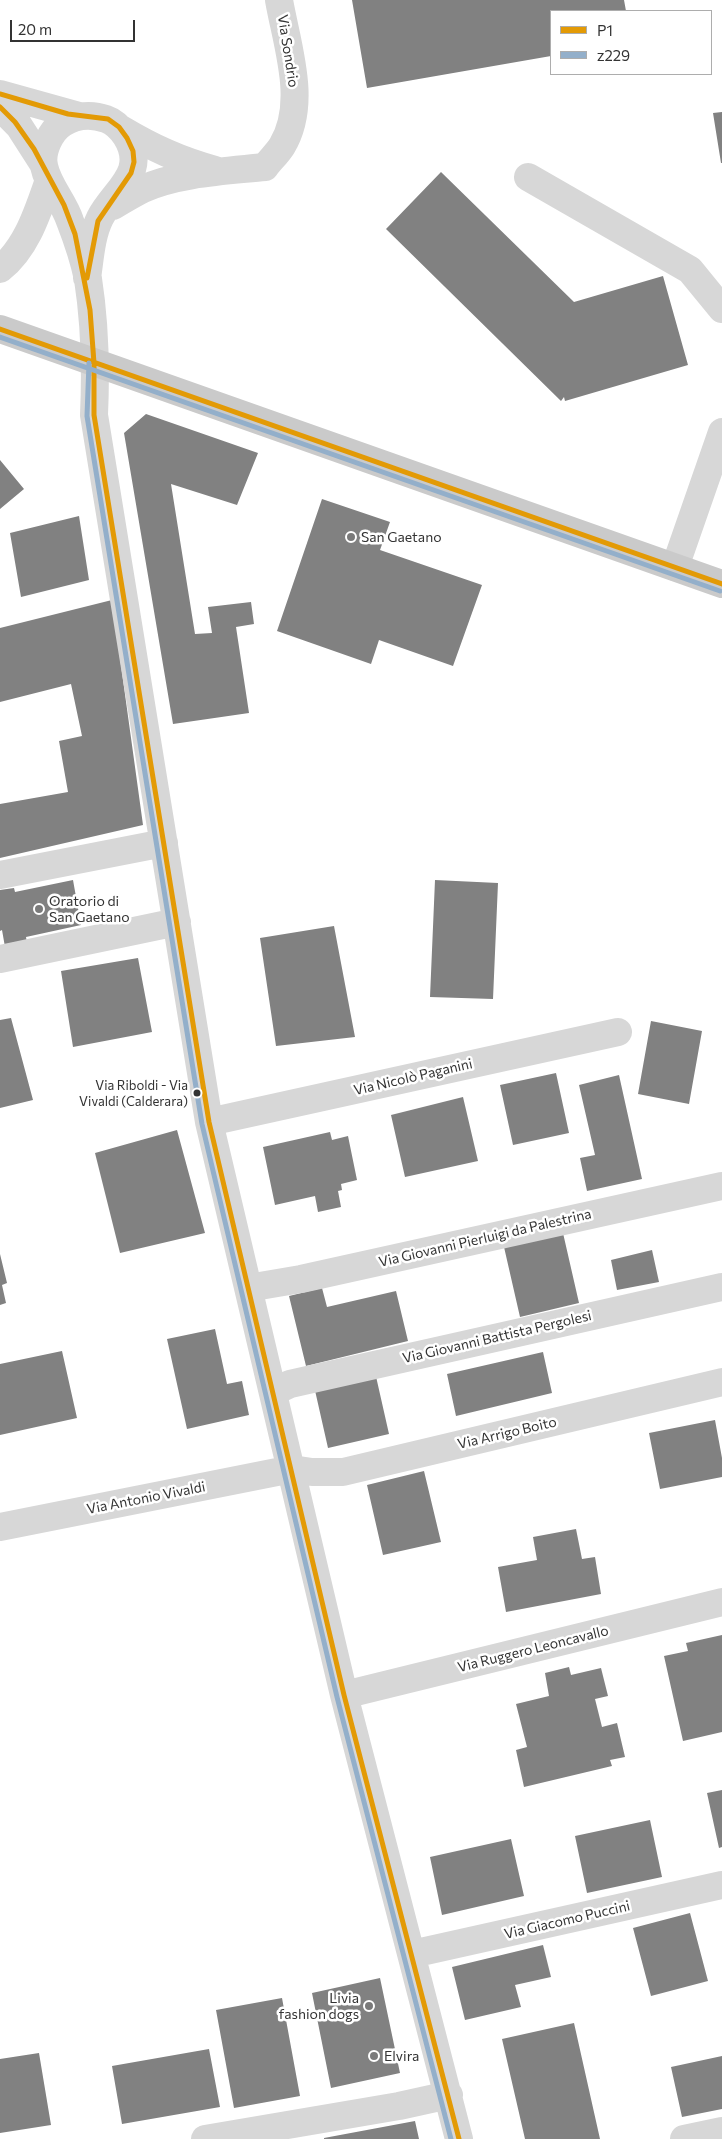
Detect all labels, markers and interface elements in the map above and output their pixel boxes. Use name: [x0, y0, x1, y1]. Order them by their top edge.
scale bar: [12, 10, 138, 42]
legend: [550, 10, 712, 75]
street label: Via Sondrio: [274, 13, 302, 89]
text: 20 m: [18, 20, 52, 38]
text: P1: [597, 21, 613, 39]
text: z229: [597, 46, 630, 64]
place label: San Gaetano: [361, 529, 442, 545]
marker: San Gaetano: [345, 531, 357, 543]
place label: Oratorio di San Gaetano: [49, 893, 130, 926]
marker: Oratorio di San Gaetano: [33, 903, 45, 915]
street label: Via Nicolò Paganini: [352, 1055, 474, 1099]
place label: Via Riboldi - Via Vivaldi (Calderara): [79, 1078, 188, 1109]
marker: Via Riboldi - Via Vivaldi (Calderara): [192, 1088, 202, 1098]
street label: Via Giovanni Pierluigi da Palestrina: [377, 1205, 593, 1271]
street label: Via Giovanni Battista Pergolesi: [401, 1307, 593, 1367]
street label: Via Arrigo Boito: [456, 1413, 558, 1453]
street label: Via Antonio Vivaldi: [85, 1478, 207, 1518]
street label: Via Ruggero Leoncavallo: [456, 1622, 610, 1676]
street label: Via Giacomo Puccini: [502, 1897, 632, 1943]
place label: Livia fashion dogs: [279, 1990, 359, 2022]
marker: Livia fashion dogs: [363, 2000, 375, 2012]
place label: Elvira: [384, 2048, 419, 2064]
marker: Elvira: [368, 2050, 380, 2062]

